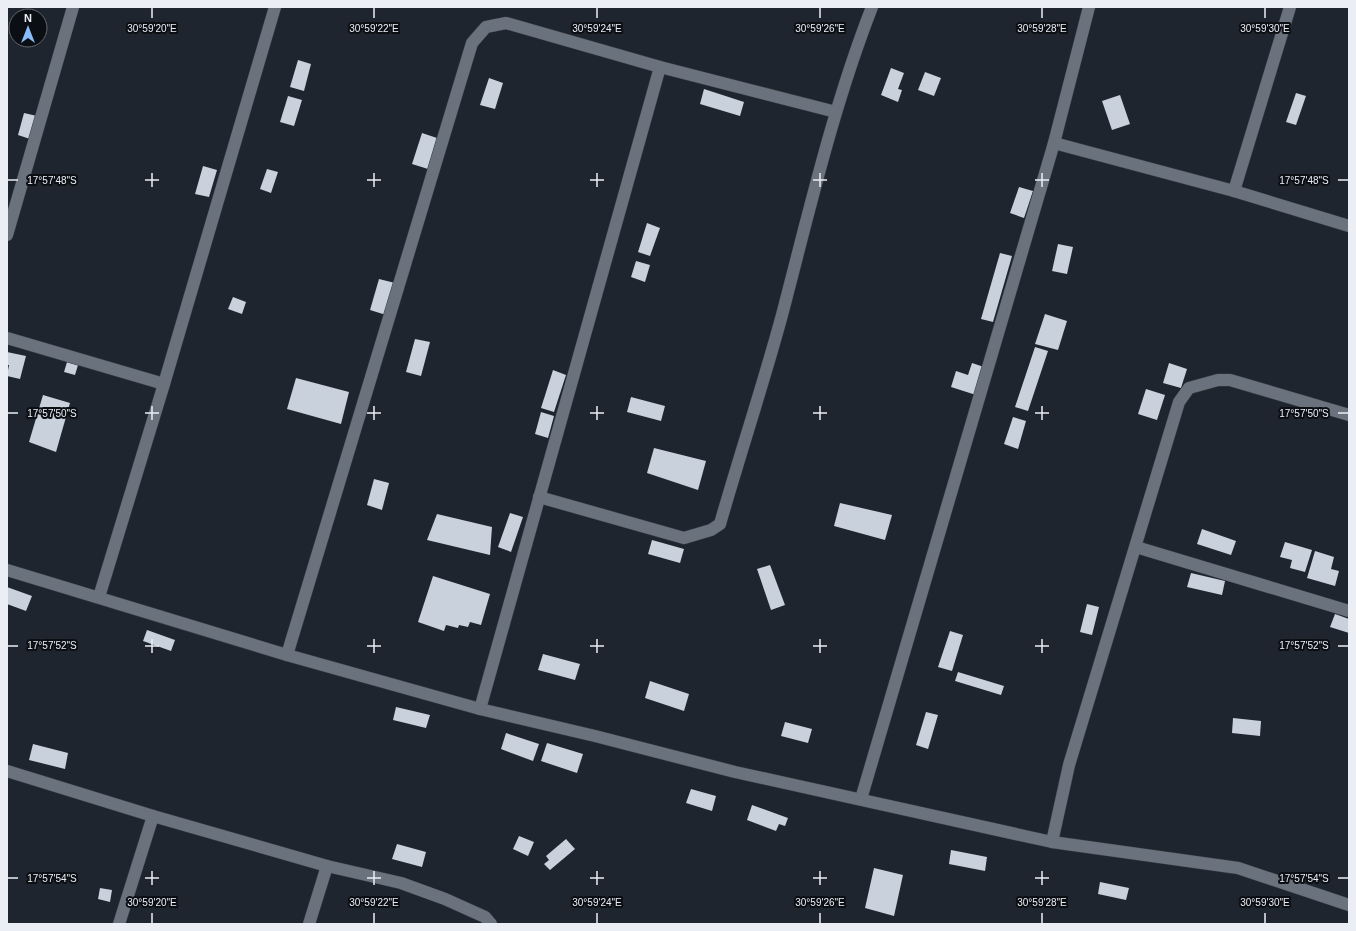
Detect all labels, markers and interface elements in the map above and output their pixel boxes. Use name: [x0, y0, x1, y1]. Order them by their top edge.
north arrow: [8, 8, 48, 48]
text: N: [24, 12, 32, 24]
text: 30°59'20"E: [127, 23, 177, 34]
text: 30°59'22"E: [349, 23, 399, 34]
text: 30°59'24"E: [572, 23, 622, 34]
text: 30°59'26"E: [795, 23, 845, 34]
text: 30°59'28"E: [1017, 23, 1067, 34]
text: 30°59'30"E: [1240, 23, 1290, 34]
text: 17°57'48"S: [27, 175, 77, 186]
text: 17°57'48"S: [1279, 175, 1329, 186]
text: 17°57'50"S: [27, 408, 77, 419]
text: 17°57'50"S: [1279, 408, 1329, 419]
text: 17°57'52"S: [27, 640, 77, 651]
text: 17°57'52"S: [1279, 640, 1329, 651]
text: 17°57'54"S: [27, 873, 77, 884]
text: 17°57'54"S: [1279, 873, 1329, 884]
text: 30°59'20"E: [127, 897, 177, 908]
text: 30°59'22"E: [349, 897, 399, 908]
text: 30°59'24"E: [572, 897, 622, 908]
text: 30°59'26"E: [795, 897, 845, 908]
text: 30°59'28"E: [1017, 897, 1067, 908]
text: 30°59'30"E: [1240, 897, 1290, 908]

